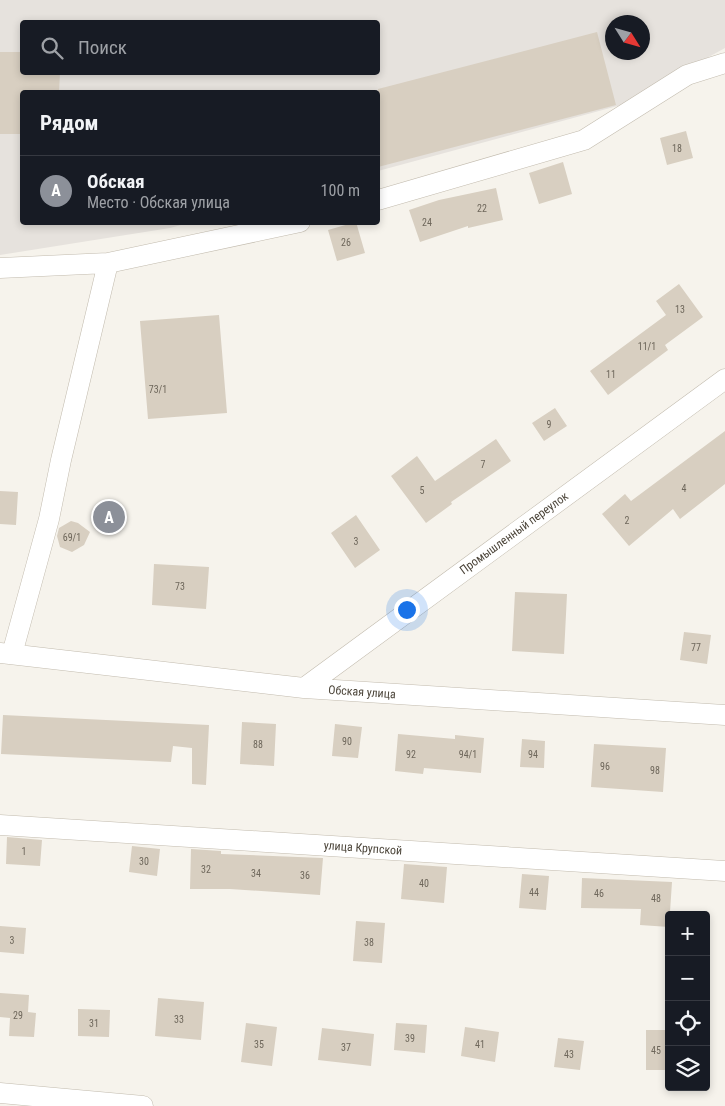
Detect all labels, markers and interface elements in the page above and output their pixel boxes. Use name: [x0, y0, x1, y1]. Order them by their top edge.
north arrow: [605, 15, 650, 60]
search box: [20, 20, 380, 75]
icon: search: [38, 34, 66, 62]
text: Поиск: [78, 36, 127, 59]
text: Рядом: [40, 111, 99, 135]
house number: 18: [672, 143, 682, 154]
text: Обская: [87, 170, 145, 193]
text: A: [51, 181, 61, 200]
text: 100 m: [321, 181, 360, 200]
text: Место · Обская улица: [87, 193, 230, 212]
house number: 22: [477, 203, 487, 214]
house number: 24: [422, 217, 432, 228]
house number: 26: [341, 237, 351, 248]
house number: 13: [675, 304, 685, 315]
house number: 11/1: [638, 341, 656, 352]
house number: 11: [606, 369, 616, 380]
house number: 73/1: [149, 384, 167, 395]
house number: 9: [547, 419, 552, 430]
house number: 7: [481, 459, 486, 470]
house number: 4: [682, 483, 687, 494]
house number: 5: [420, 485, 425, 496]
street label: Промышленный переулок: [457, 489, 571, 577]
pin: A: [93, 498, 125, 536]
house number: 2: [625, 515, 630, 526]
house number: 69/1: [63, 532, 81, 543]
house number: 3: [354, 536, 359, 547]
house number: 73: [175, 581, 185, 592]
your location: [394, 597, 420, 623]
house number: 77: [691, 642, 701, 653]
street label: Обская улица: [328, 683, 396, 701]
house number: 90: [342, 736, 352, 747]
house number: 88: [253, 739, 263, 750]
house number: 92: [406, 749, 416, 760]
house number: 94/1: [459, 749, 477, 760]
house number: 94: [528, 749, 538, 760]
house number: 96: [600, 761, 610, 772]
house number: 98: [650, 765, 660, 776]
street label: улица Крупской: [323, 838, 403, 858]
house number: 1: [22, 846, 26, 857]
house number: 30: [139, 856, 149, 867]
house number: 32: [201, 864, 211, 875]
house number: 34: [251, 868, 261, 879]
house number: 36: [300, 870, 310, 881]
house number: 40: [419, 878, 429, 889]
house number: 44: [529, 887, 539, 898]
house number: 46: [594, 888, 604, 899]
house number: 48: [651, 893, 661, 904]
map controls: [665, 911, 710, 1091]
button: +: [665, 911, 710, 956]
house number: 3: [10, 935, 15, 946]
house number: 38: [364, 937, 374, 948]
button: −: [665, 956, 710, 1001]
button: locate: [665, 1001, 710, 1046]
house number: 29: [13, 1010, 23, 1021]
house number: 33: [174, 1014, 184, 1025]
house number: 31: [89, 1018, 99, 1029]
house number: 39: [405, 1033, 415, 1044]
house number: 35: [254, 1039, 264, 1050]
house number: 41: [475, 1039, 485, 1050]
house number: 37: [341, 1042, 351, 1053]
house number: 45: [651, 1045, 661, 1056]
button: layers: [665, 1046, 710, 1091]
house number: 43: [564, 1049, 574, 1060]

